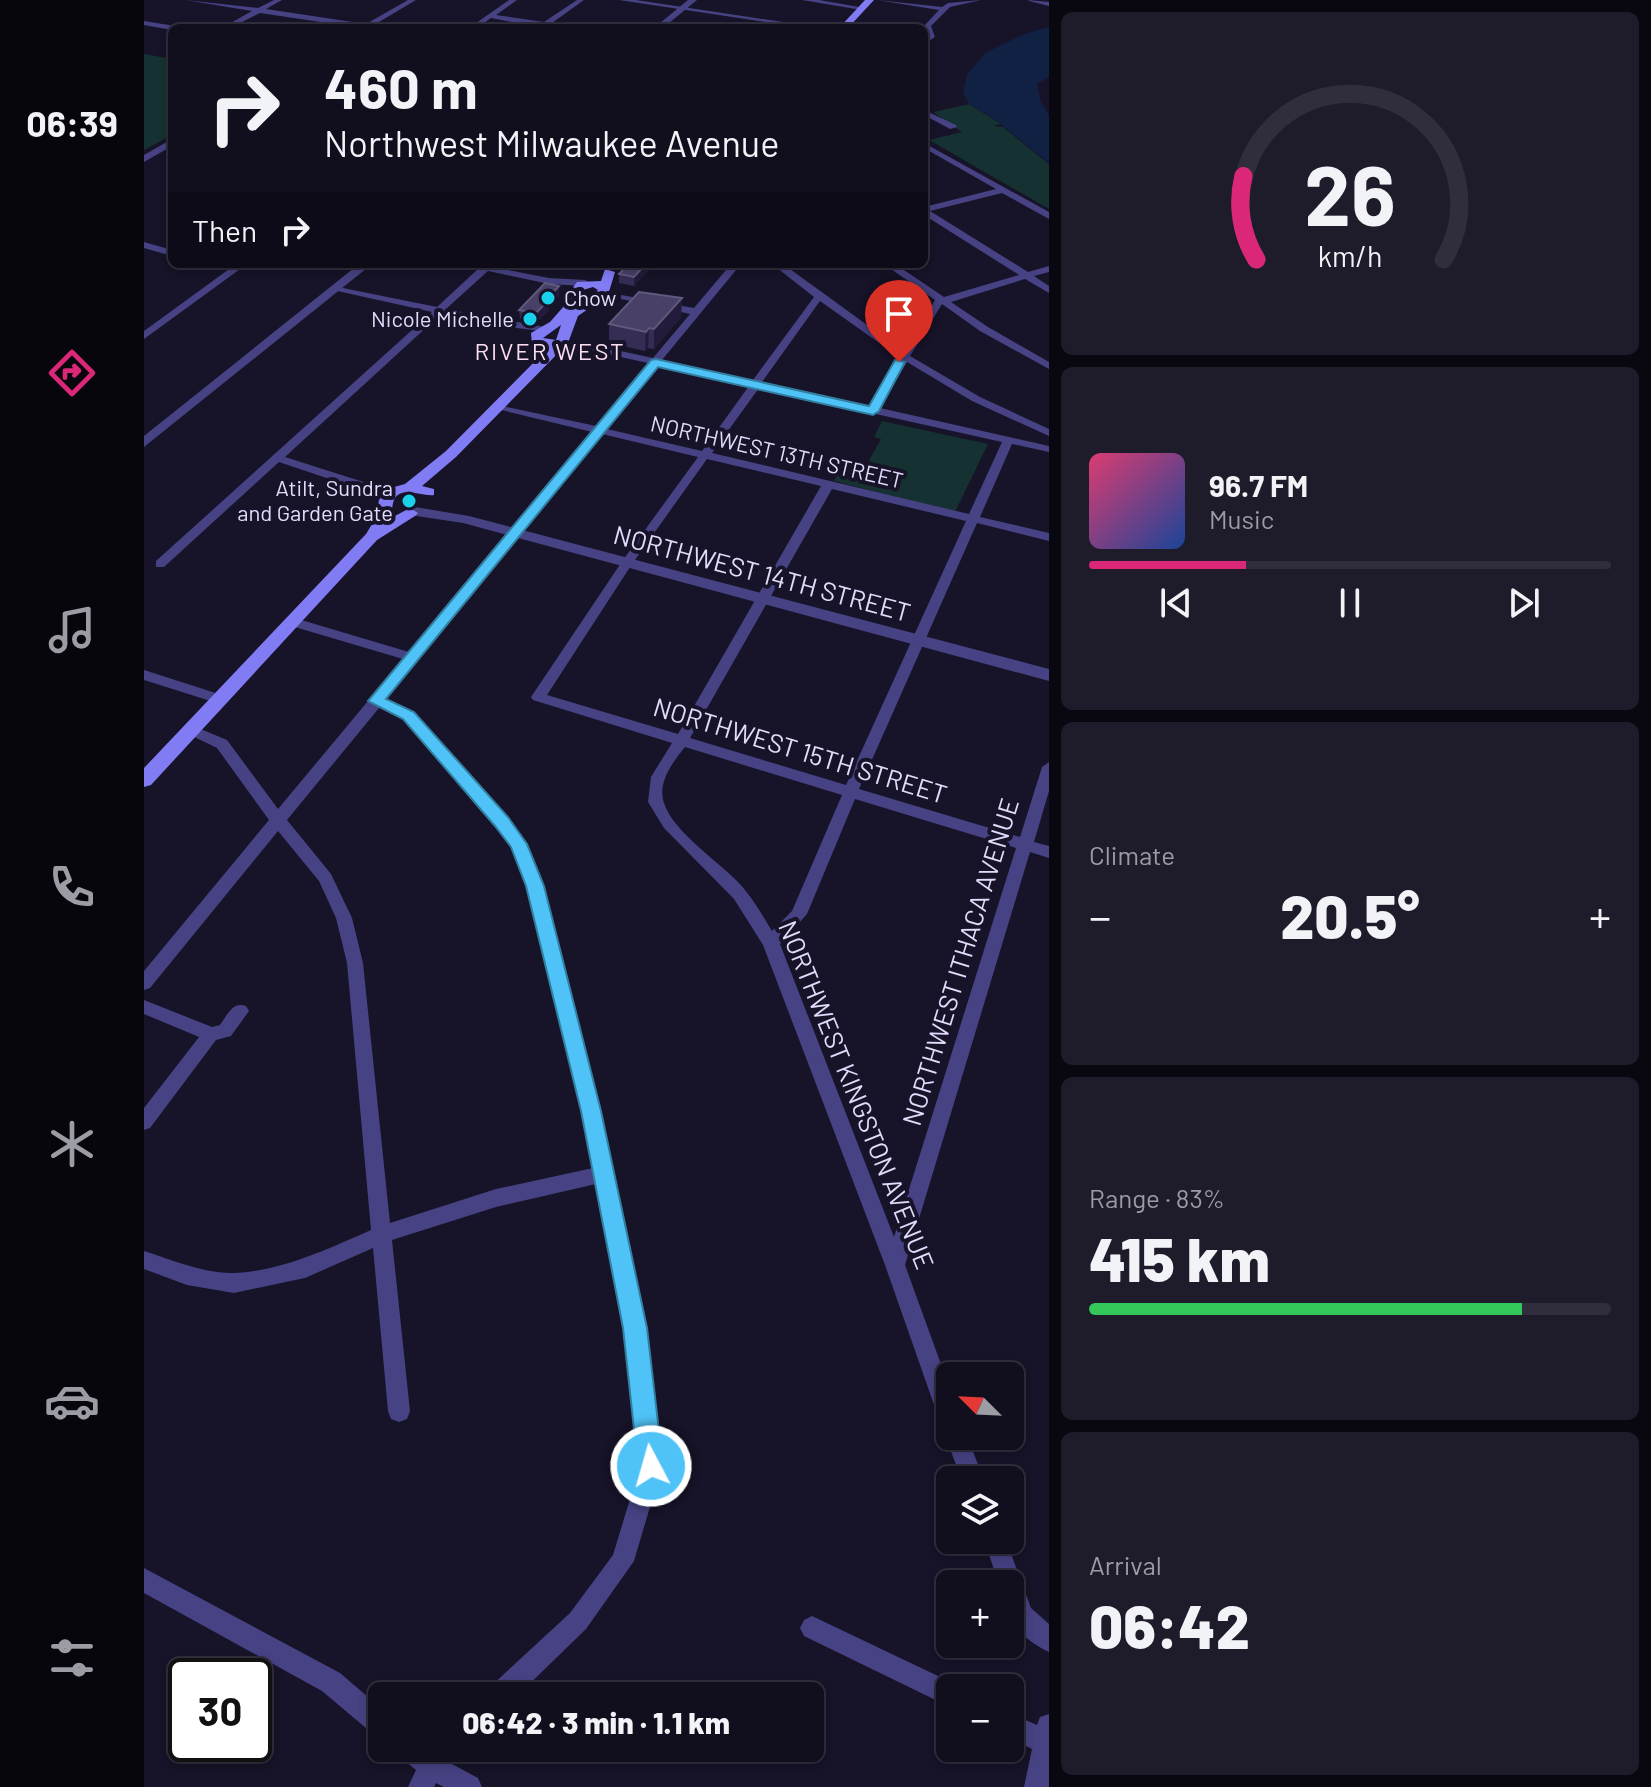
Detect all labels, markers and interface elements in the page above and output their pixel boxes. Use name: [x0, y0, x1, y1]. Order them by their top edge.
text: 460 m: [324, 53, 478, 120]
icon: right: [192, 56, 296, 160]
text: 06:39: [26, 101, 118, 144]
text: Northwest Milwaukee Avenue: [324, 121, 779, 164]
text: 26: [1304, 142, 1396, 242]
icon: right: [273, 208, 317, 252]
text: Then: [192, 212, 257, 248]
text: km/h: [1318, 238, 1382, 273]
pin: [865, 280, 933, 362]
place label: Chow: [564, 284, 617, 310]
marker: Chow: [539, 289, 557, 307]
icon: arrive: [877, 292, 921, 336]
place label: Nicole Michelle: [371, 305, 514, 331]
marker: Nicole Michelle: [521, 310, 539, 328]
district label: RIVER WEST: [474, 336, 626, 365]
icon: directions: [44, 345, 100, 401]
street label: NORTHWEST 13TH STREET: [648, 409, 906, 493]
text: 96.7 FM: [1209, 467, 1308, 503]
place label: Atilt, Sundra and Garden Gate: [237, 474, 393, 525]
marker: Atilt, Sundra and Garden Gate: [400, 492, 418, 510]
text: Music: [1209, 503, 1274, 534]
street label: NORTHWEST 14TH STREET: [610, 518, 914, 627]
icon: previous: [1154, 581, 1198, 625]
icon: pause: [1328, 581, 1372, 625]
icon: next: [1502, 581, 1546, 625]
icon: music: [44, 602, 100, 658]
street label: NORTHWEST 15TH STREET: [650, 690, 951, 809]
street label: NORTHWEST ITHACA AVENUE: [895, 794, 1024, 1129]
text: Climate: [1089, 839, 1175, 870]
icon: phone: [44, 859, 100, 915]
text: 20.5°: [1280, 879, 1420, 951]
text: −: [1089, 889, 1111, 942]
text: +: [1589, 889, 1611, 942]
street label: NORTHWEST KINGSTON AVENUE: [773, 916, 942, 1273]
icon: climate: [44, 1116, 100, 1172]
text: Range · 83%: [1089, 1182, 1225, 1213]
text: 415 km: [1089, 1222, 1270, 1294]
north arrow: [936, 1362, 1024, 1450]
map controls: [936, 1362, 1024, 1762]
icon: car: [44, 1373, 100, 1429]
position arrow: [609, 1424, 693, 1508]
button: layers: [936, 1466, 1024, 1554]
text: Arrival: [1089, 1549, 1162, 1580]
button: +: [936, 1570, 1024, 1658]
text: 06:42: [1089, 1589, 1250, 1661]
icon: filters: [44, 1630, 100, 1686]
speed limit sign: 30: [168, 1658, 272, 1762]
button: −: [936, 1674, 1024, 1762]
text: 06:42 · 3 min · 1.1 km: [462, 1704, 730, 1740]

